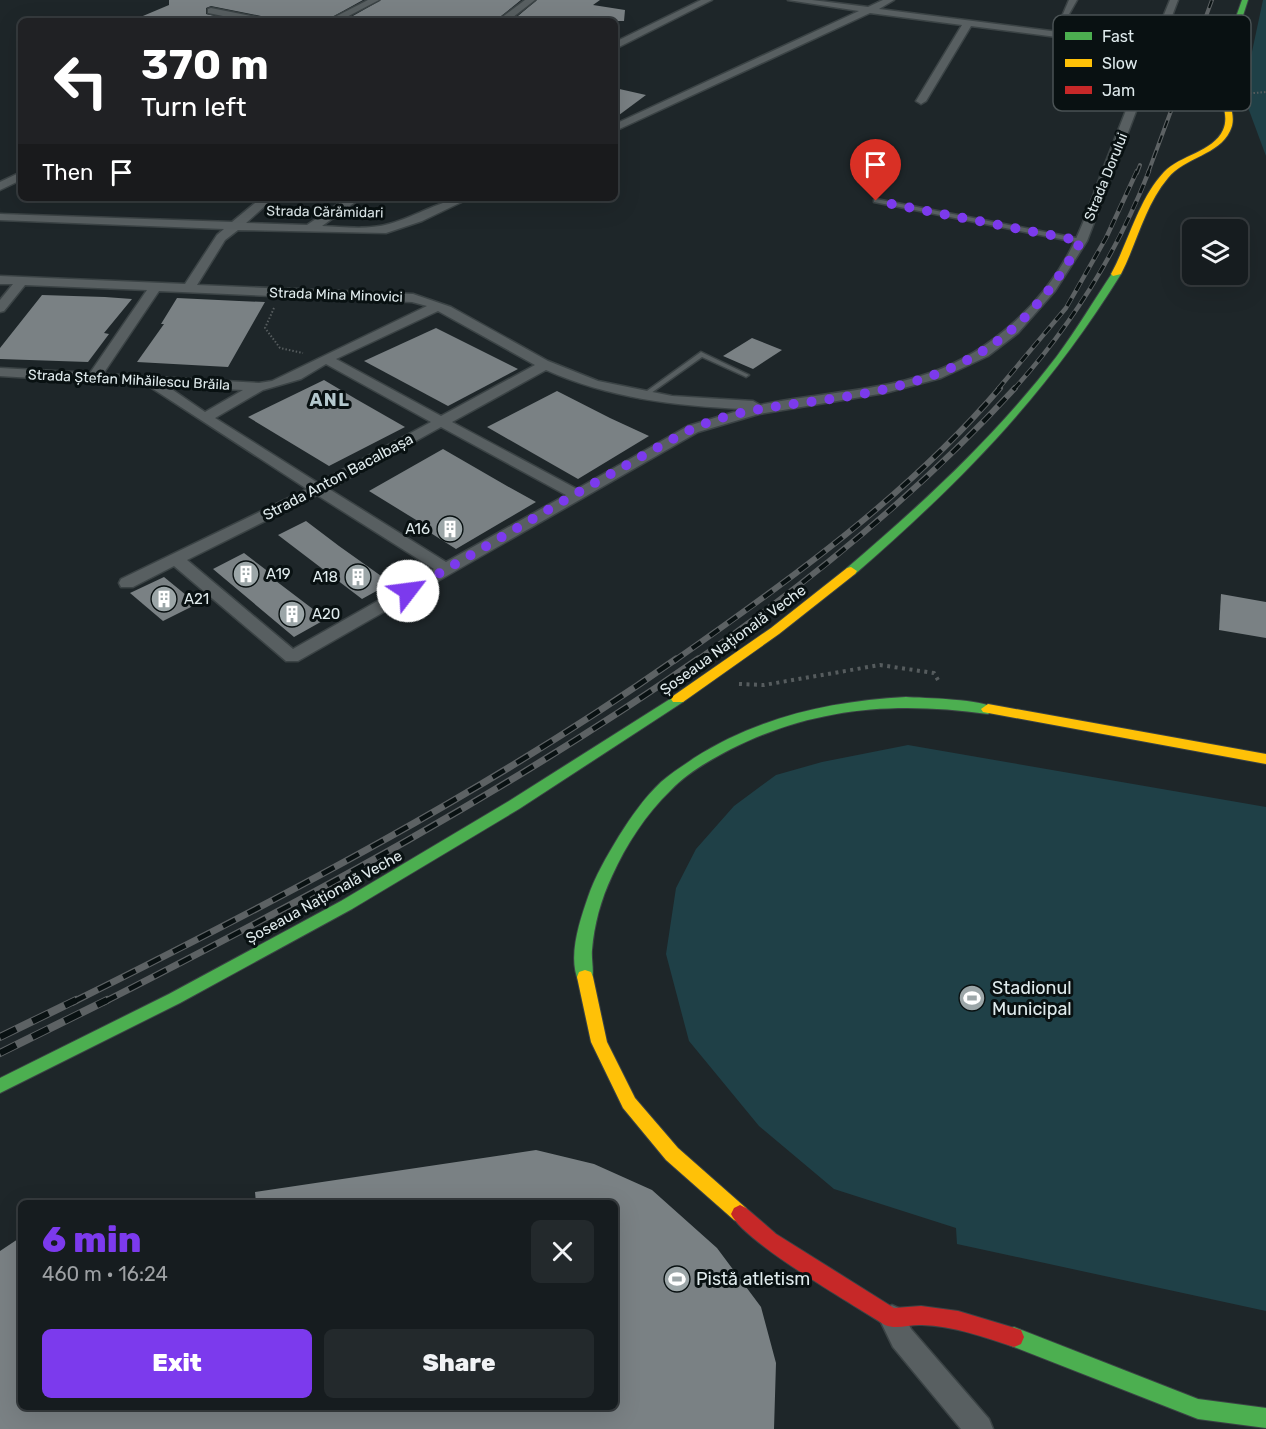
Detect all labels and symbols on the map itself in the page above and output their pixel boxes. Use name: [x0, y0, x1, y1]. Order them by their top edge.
legend: [1053, 15, 1251, 111]
text: Fast: [1102, 27, 1134, 46]
text: Slow: [1102, 54, 1138, 73]
text: Jam: [1102, 81, 1135, 100]
street label: Strada Dorului: [1081, 131, 1131, 223]
pin: [850, 139, 901, 201]
street label: Strada Cărămidari: [266, 202, 384, 222]
street label: Strada Mina Minovici: [269, 284, 403, 306]
street label: Strada Ștefan Mihăilescu Brăila: [27, 366, 231, 394]
district label: ANL: [309, 389, 351, 411]
street label: Strada Anton Bacalbașa: [260, 430, 416, 524]
building icon: A16: [435, 514, 465, 544]
place label: A16: [405, 520, 430, 538]
building icon: A19: [231, 559, 261, 589]
position arrow: [376, 559, 440, 623]
building icon: A18: [343, 562, 373, 592]
place label: A19: [266, 565, 291, 583]
place label: A18: [313, 568, 338, 586]
street label: Șoseaua Națională Veche: [657, 581, 809, 699]
building icon: A21: [149, 584, 179, 614]
place label: A21: [184, 590, 209, 608]
building icon: A20: [277, 599, 307, 629]
place label: A20: [312, 605, 340, 623]
street label: Șoseaua Națională Veche: [243, 847, 405, 947]
place label: Stadionul Municipal: [992, 977, 1072, 1020]
sports icon: Stadionul Municipal: [957, 983, 987, 1013]
sports icon: Pistă atletism: [662, 1264, 692, 1294]
place label: Pistă atletism: [696, 1268, 810, 1290]

